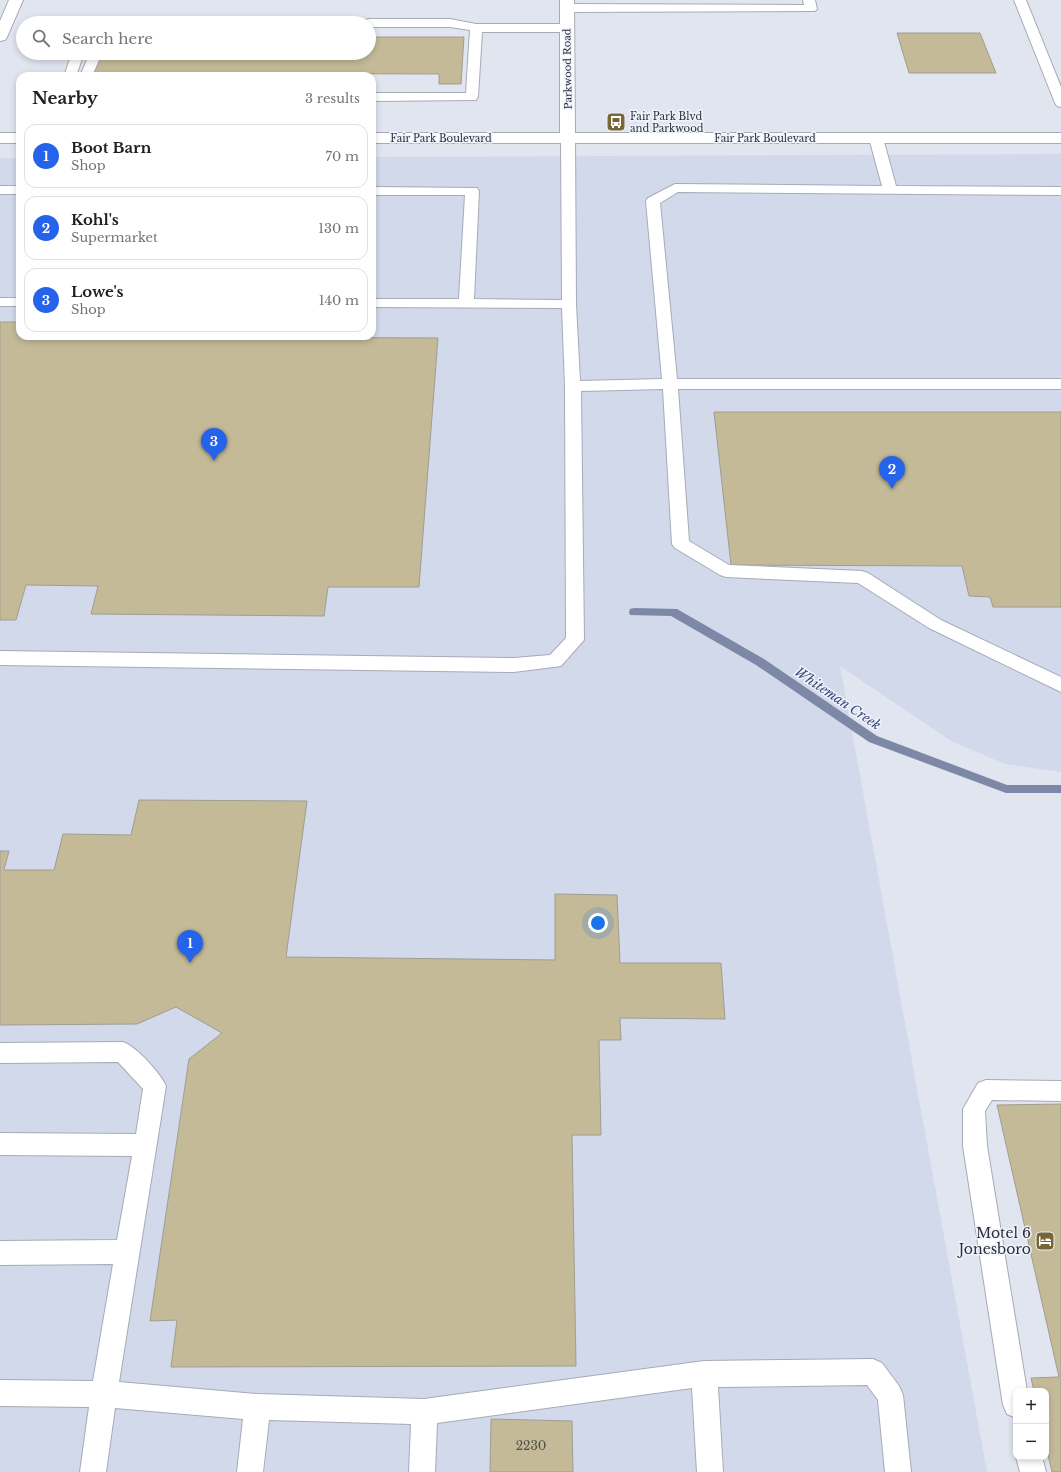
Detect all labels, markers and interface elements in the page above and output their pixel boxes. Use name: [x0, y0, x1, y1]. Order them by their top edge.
search box: [16, 16, 376, 60]
icon: search: [30, 27, 52, 49]
street label: Parkwood Road: [560, 28, 575, 110]
text: Search here: [62, 29, 153, 48]
text: Nearby: [32, 88, 98, 109]
text: 3 results: [305, 90, 360, 107]
place label: Fair Park Blvd and Parkwood: [630, 110, 704, 135]
bus stop icon: Fair Park Blvd and Parkwood: [605, 111, 627, 133]
street label: Fair Park Boulevard: [390, 132, 492, 145]
street label: Fair Park Boulevard: [714, 132, 816, 145]
text: Boot Barn: [71, 138, 151, 157]
text: 1: [43, 148, 49, 165]
text: 70 m: [326, 148, 359, 165]
text: Shop: [71, 157, 106, 174]
text: Kohl's: [71, 210, 119, 229]
text: 2: [42, 220, 50, 237]
text: 130 m: [318, 220, 359, 237]
text: Supermarket: [71, 229, 158, 246]
text: Lowe's: [71, 282, 124, 301]
text: 3: [42, 292, 50, 309]
text: 140 m: [319, 292, 359, 309]
text: Shop: [71, 301, 106, 318]
pin: 3: [201, 428, 227, 461]
pin: 2: [879, 456, 905, 489]
water label: Whiteman Creek: [791, 663, 884, 734]
your location: [588, 913, 608, 933]
pin: 1: [177, 930, 203, 963]
place label: Motel 6 Jonesboro: [957, 1224, 1031, 1258]
hotel icon: Motel 6 Jonesboro: [1034, 1230, 1056, 1252]
map controls: [1013, 1388, 1049, 1460]
button: +: [1013, 1388, 1049, 1424]
button: −: [1013, 1424, 1049, 1460]
house number: 2230: [516, 1438, 546, 1453]

